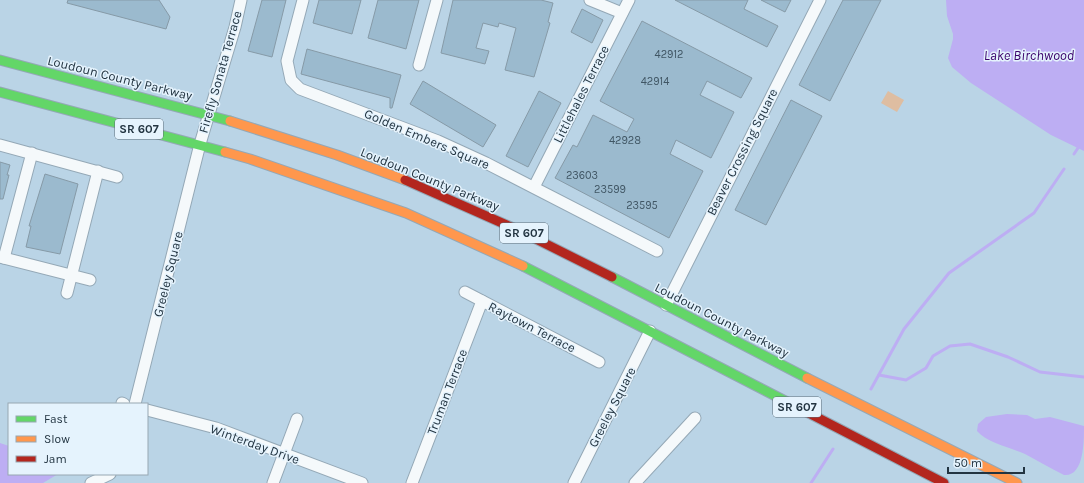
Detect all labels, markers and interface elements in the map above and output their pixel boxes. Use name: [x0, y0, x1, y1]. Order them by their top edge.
street label: Firefly Sonata Terrace: [195, 9, 245, 135]
street label: Littlehales Terrace: [550, 42, 612, 145]
water label: Lake Birchwood: [984, 47, 1075, 64]
house number: 42912: [655, 48, 683, 61]
street label: Loudoun County Parkway: [46, 53, 194, 103]
house number: 42914: [641, 75, 669, 88]
street label: Beaver Crossing Square: [703, 86, 782, 218]
street label: Golden Embers Square: [362, 106, 492, 173]
road number: SR 607: [115, 119, 163, 139]
house number: 42928: [609, 134, 641, 147]
street label: Loudoun County Parkway: [358, 144, 502, 214]
house number: 23603: [566, 169, 598, 182]
house number: 23599: [594, 183, 626, 196]
house number: 23595: [626, 199, 658, 212]
road number: SR 607: [500, 223, 548, 243]
street label: Greeley Square: [150, 229, 187, 319]
street label: Loudoun County Parkway: [652, 280, 792, 360]
street label: Raytown Terrace: [486, 299, 578, 356]
street label: Truman Terrace: [424, 347, 470, 437]
street label: Greeley Square: [585, 364, 640, 450]
road number: SR 607: [773, 397, 821, 417]
legend: [8, 403, 148, 475]
text: Fast: [44, 412, 68, 426]
street label: Winterday Drive: [208, 421, 302, 467]
text: Slow: [44, 432, 70, 446]
scale bar: [948, 449, 1024, 475]
text: Jam: [44, 452, 67, 466]
text: 50 m: [954, 456, 982, 470]

